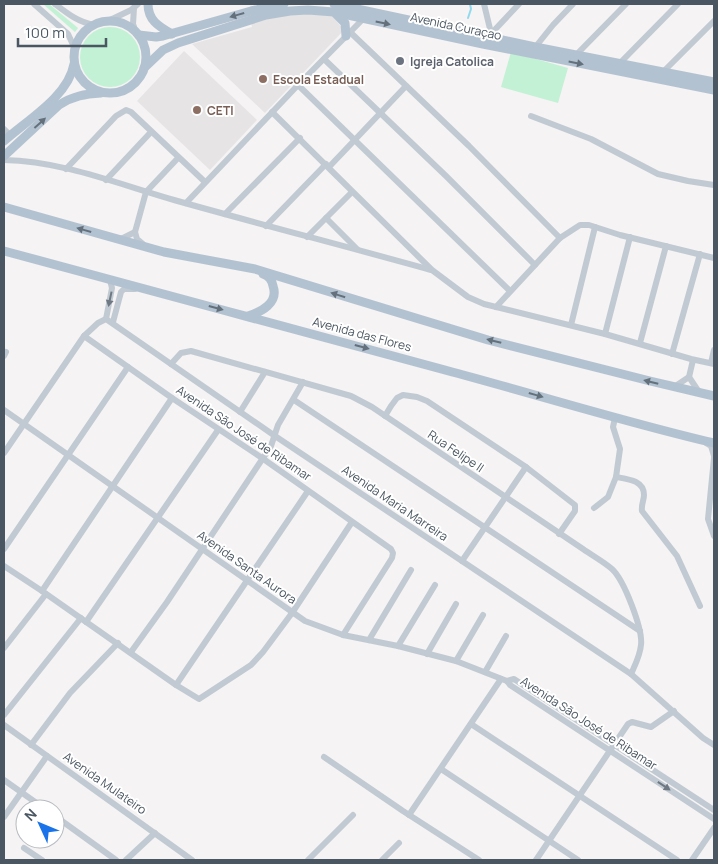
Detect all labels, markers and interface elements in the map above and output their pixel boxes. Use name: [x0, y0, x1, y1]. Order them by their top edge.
street label: Avenida Curaçao: [409, 8, 503, 44]
one-way arrow: [229, 12, 244, 20]
scale bar: [18, 15, 105, 47]
one-way arrow: [375, 19, 390, 27]
text: 100 m: [25, 22, 65, 43]
place label: Igreja Catolica: [410, 53, 494, 70]
marker: Igreja Catolica: [394, 55, 406, 67]
one-way arrow: [568, 59, 584, 67]
place label: Escola Estadual: [273, 71, 364, 88]
marker: Escola Estadual: [257, 73, 269, 85]
place label: CETI: [207, 102, 234, 119]
marker: CETI: [191, 104, 203, 116]
one-way arrow: [33, 117, 45, 129]
one-way arrow: [77, 225, 92, 233]
one-way arrow: [330, 290, 345, 298]
one-way arrow: [106, 291, 114, 307]
one-way arrow: [208, 304, 224, 312]
street label: Avenida das Flores: [311, 313, 413, 355]
one-way arrow: [486, 337, 501, 345]
one-way arrow: [355, 344, 370, 352]
one-way arrow: [644, 378, 659, 386]
street label: Avenida São José de Ribamar: [173, 381, 315, 485]
one-way arrow: [528, 391, 543, 399]
street label: Rua Felipe II: [425, 426, 487, 476]
street label: Avenida Maria Marreira: [339, 461, 451, 545]
street label: Avenida Santa Aurora: [194, 526, 300, 608]
street label: Avenida São José de Ribamar: [517, 672, 661, 774]
street label: Avenida Mulateiro: [60, 748, 150, 818]
one-way arrow: [657, 781, 671, 791]
north arrow: [15, 799, 65, 849]
text: N: [20, 804, 41, 825]

